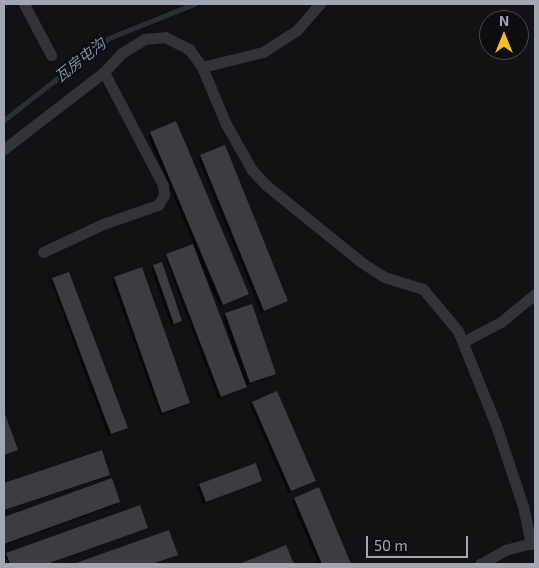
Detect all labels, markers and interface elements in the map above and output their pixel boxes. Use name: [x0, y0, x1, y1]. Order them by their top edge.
north arrow: [479, 10, 529, 60]
text: N: [499, 12, 509, 29]
water label: 瓦房屯沟: [51, 34, 109, 86]
scale bar: [369, 526, 472, 558]
text: 50 m: [374, 536, 408, 554]

